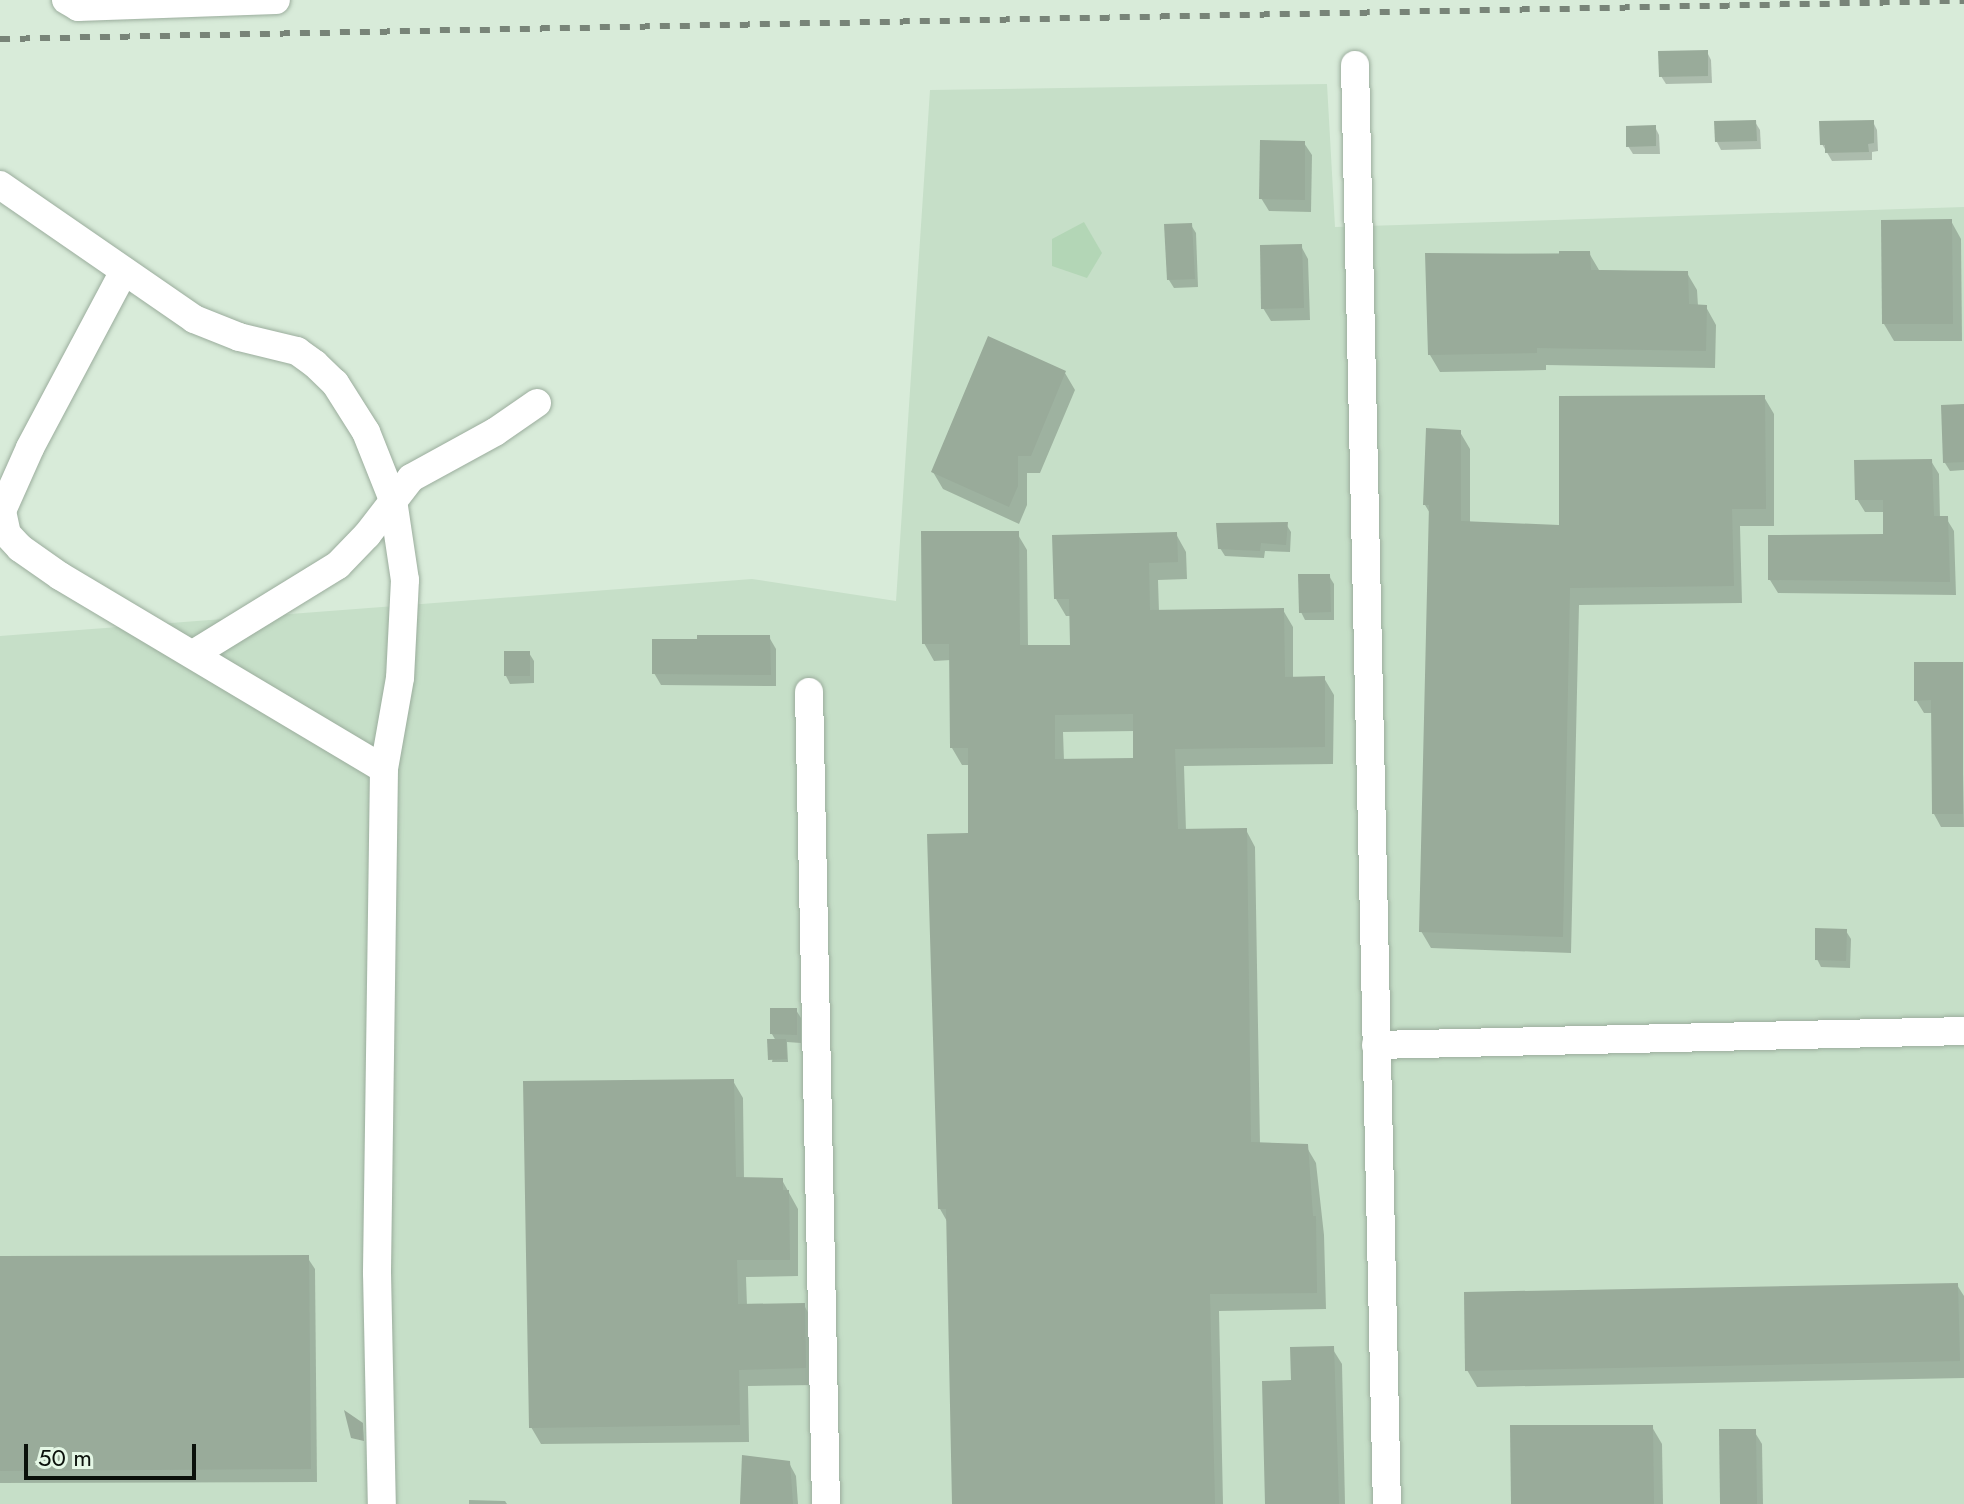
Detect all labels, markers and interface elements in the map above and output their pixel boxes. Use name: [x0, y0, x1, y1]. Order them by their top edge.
scale bar: [28, 1428, 200, 1478]
text: 50 m: [38, 1440, 92, 1475]

